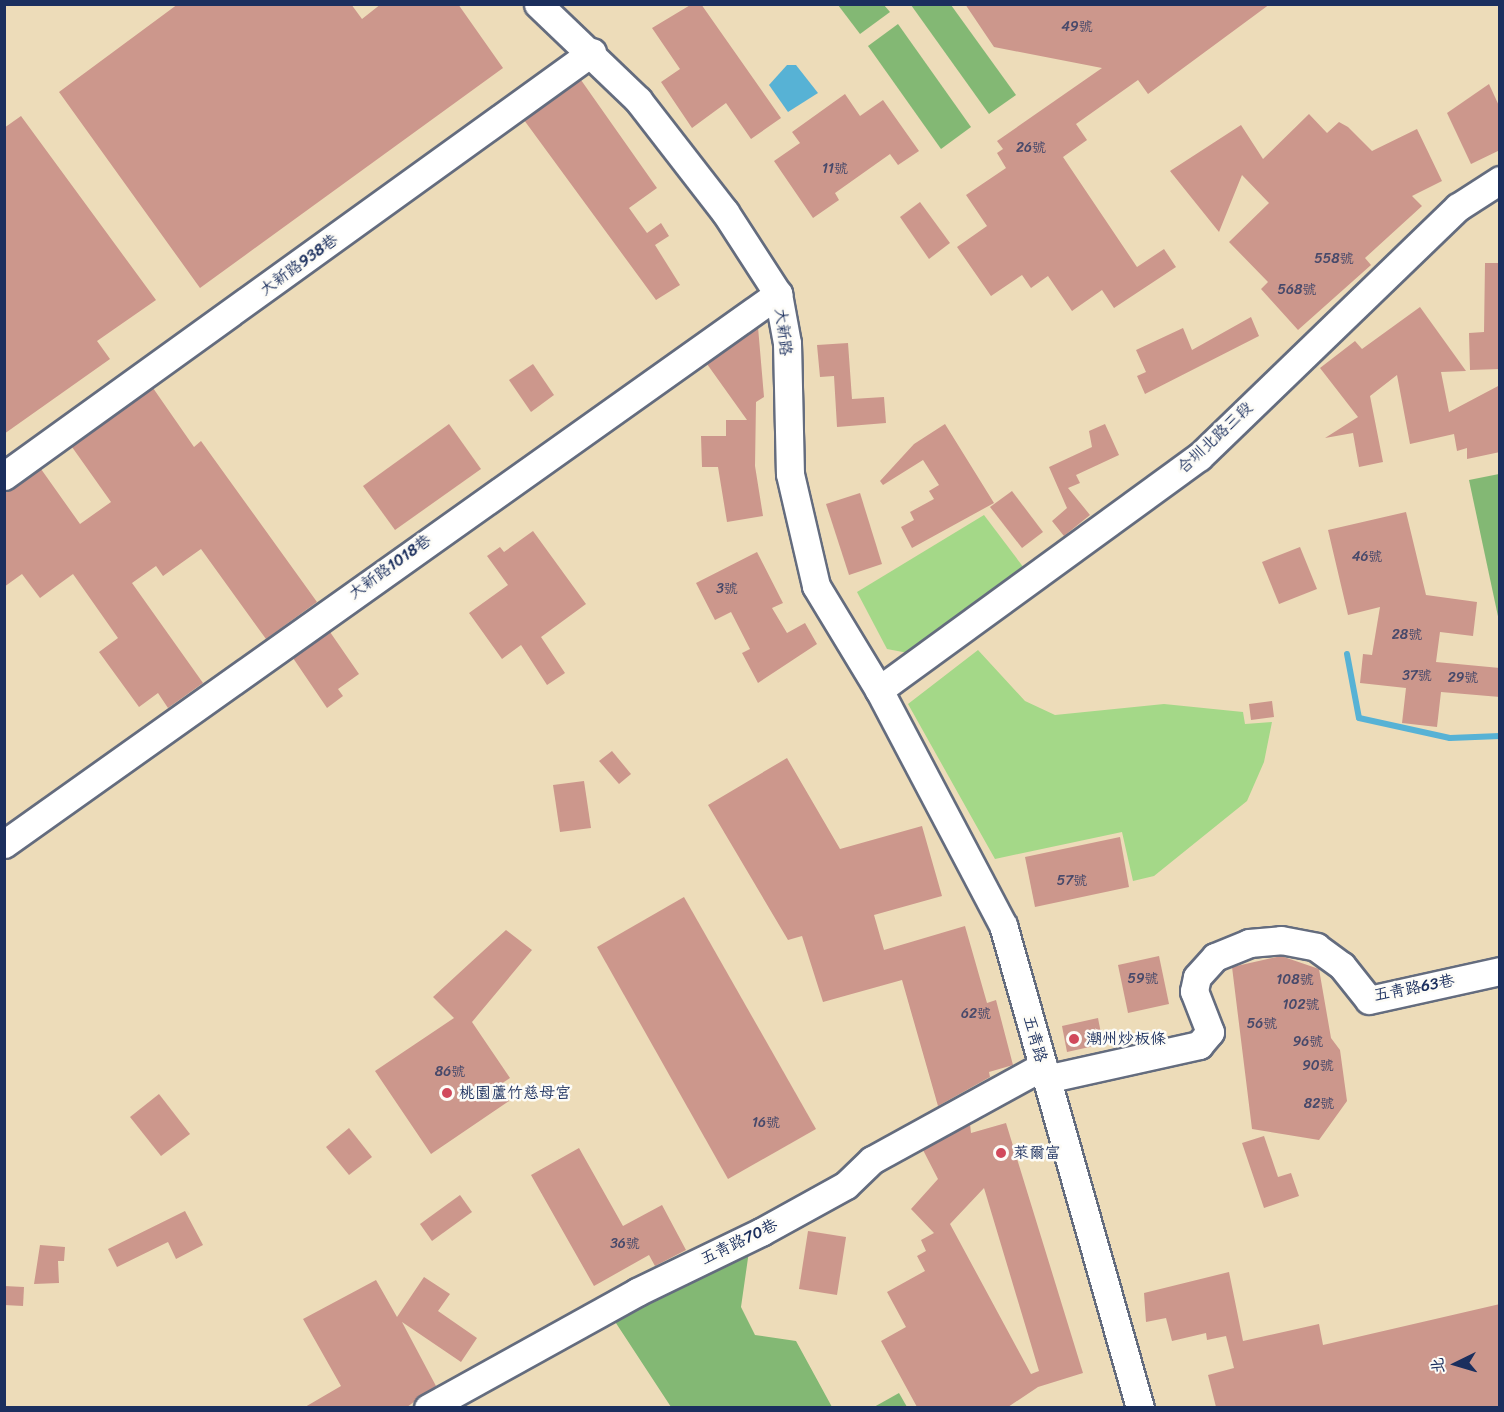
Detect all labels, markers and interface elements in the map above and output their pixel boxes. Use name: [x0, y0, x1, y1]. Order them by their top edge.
house number: 49號: [1061, 19, 1093, 35]
house number: 26號: [1016, 140, 1046, 156]
house number: 11號: [822, 161, 848, 177]
street label: 大新路938巷: [256, 230, 342, 300]
house number: 558號: [1314, 251, 1354, 267]
house number: 568號: [1278, 282, 1316, 298]
street label: 大新路: [771, 307, 795, 357]
street label: 合圳北路三段: [1173, 398, 1257, 478]
street label: 大新路1018巷: [345, 531, 435, 603]
house number: 46號: [1352, 549, 1382, 565]
house number: 3號: [716, 581, 738, 597]
house number: 28號: [1392, 627, 1422, 643]
house number: 37號: [1402, 668, 1432, 684]
house number: 29號: [1448, 670, 1478, 686]
house number: 57號: [1057, 873, 1087, 889]
house number: 59號: [1127, 971, 1159, 987]
street label: 五青路63巷: [1372, 971, 1456, 1005]
house number: 108號: [1276, 972, 1314, 988]
house number: 102號: [1283, 997, 1319, 1013]
house number: 62號: [961, 1006, 991, 1022]
street label: 五青路: [1019, 1013, 1051, 1065]
house number: 56號: [1247, 1016, 1277, 1032]
place label: 潮州炒板條: [1086, 1029, 1166, 1049]
marker: 潮州炒板條: [1067, 1032, 1081, 1046]
house number: 96號: [1293, 1034, 1323, 1050]
house number: 90號: [1302, 1058, 1334, 1074]
house number: 86號: [435, 1064, 465, 1080]
place label: 桃園蘆竹慈母宮: [459, 1083, 571, 1103]
marker: 桃園蘆竹慈母宮: [440, 1086, 454, 1100]
house number: 82號: [1304, 1096, 1334, 1112]
house number: 16號: [752, 1115, 780, 1131]
place label: 萊爾富: [1013, 1143, 1061, 1163]
marker: 萊爾富: [994, 1146, 1008, 1160]
street label: 五青路70巷: [697, 1215, 781, 1269]
house number: 36號: [610, 1236, 640, 1252]
north arrow: [1426, 1334, 1486, 1394]
text: 北: [1422, 1356, 1453, 1375]

